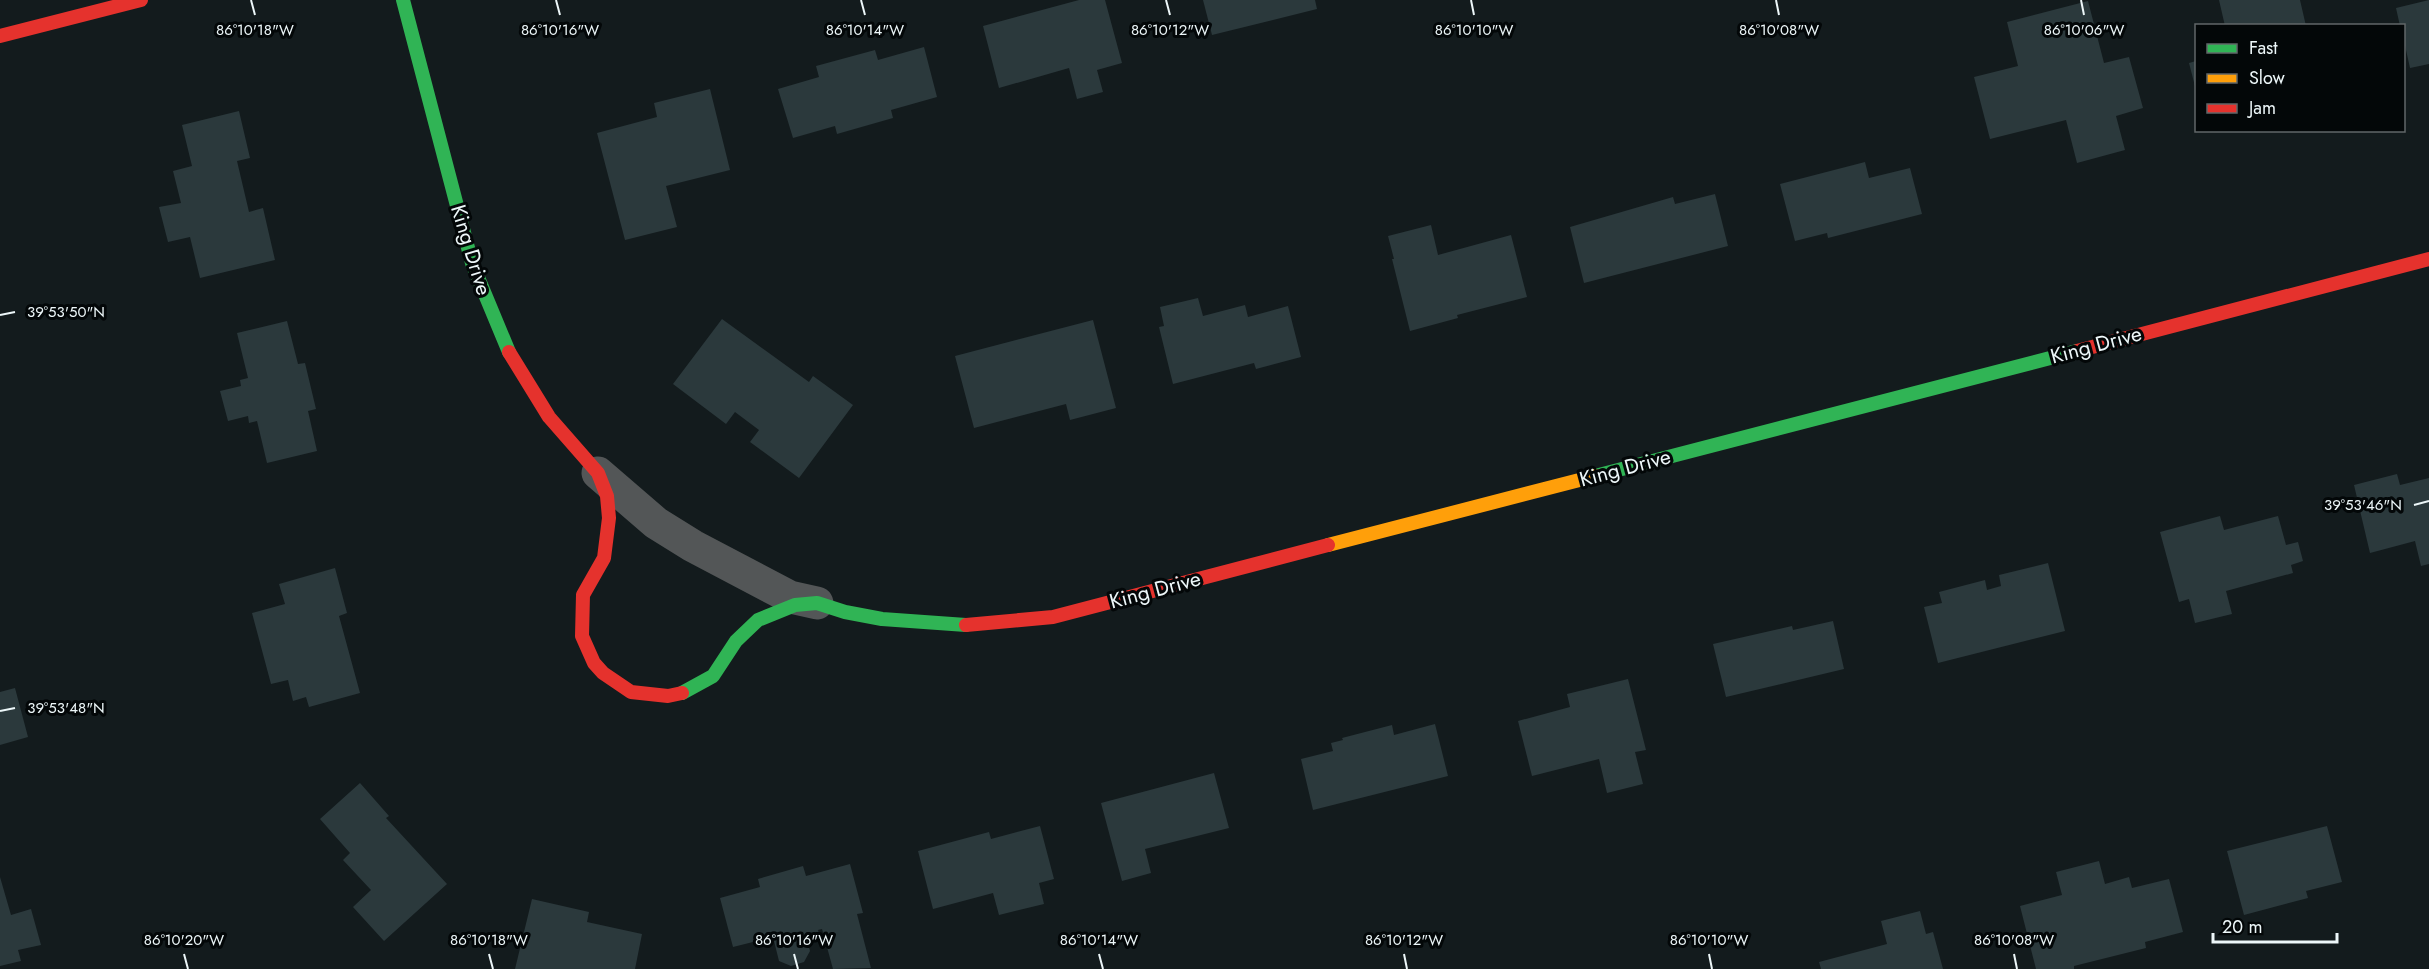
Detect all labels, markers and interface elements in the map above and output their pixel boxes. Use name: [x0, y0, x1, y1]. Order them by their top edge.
text: 86°10'18"W: [216, 19, 294, 41]
text: 86°10'16"W: [521, 19, 599, 41]
text: 86°10'14"W: [826, 19, 904, 41]
text: 86°10'12"W: [1131, 19, 1209, 41]
text: 86°10'10"W: [1435, 19, 1513, 41]
text: 86°10'08"W: [1739, 19, 1819, 41]
text: 86°10'06"W: [2044, 19, 2124, 41]
legend: [2195, 24, 2405, 132]
text: Fast: [2249, 35, 2278, 61]
text: Slow: [2249, 65, 2286, 91]
text: Jam: [2247, 95, 2276, 121]
street label: King Drive: [443, 201, 499, 299]
text: 39°53'50"N: [27, 301, 105, 323]
street label: King Drive: [2047, 318, 2145, 372]
street label: King Drive: [1576, 441, 1674, 495]
text: 39°53'46"N: [2324, 494, 2402, 516]
street label: King Drive: [1106, 563, 1204, 617]
text: 39°53'48"N: [27, 697, 105, 719]
scale bar: [2213, 906, 2338, 944]
text: 20 m: [2222, 914, 2262, 940]
text: 86°10'20"W: [144, 929, 224, 951]
text: 86°10'18"W: [450, 929, 528, 951]
text: 86°10'16"W: [755, 929, 833, 951]
text: 86°10'14"W: [1060, 929, 1138, 951]
text: 86°10'12"W: [1365, 929, 1443, 951]
text: 86°10'10"W: [1670, 929, 1748, 951]
text: 86°10'08"W: [1974, 929, 2054, 951]

